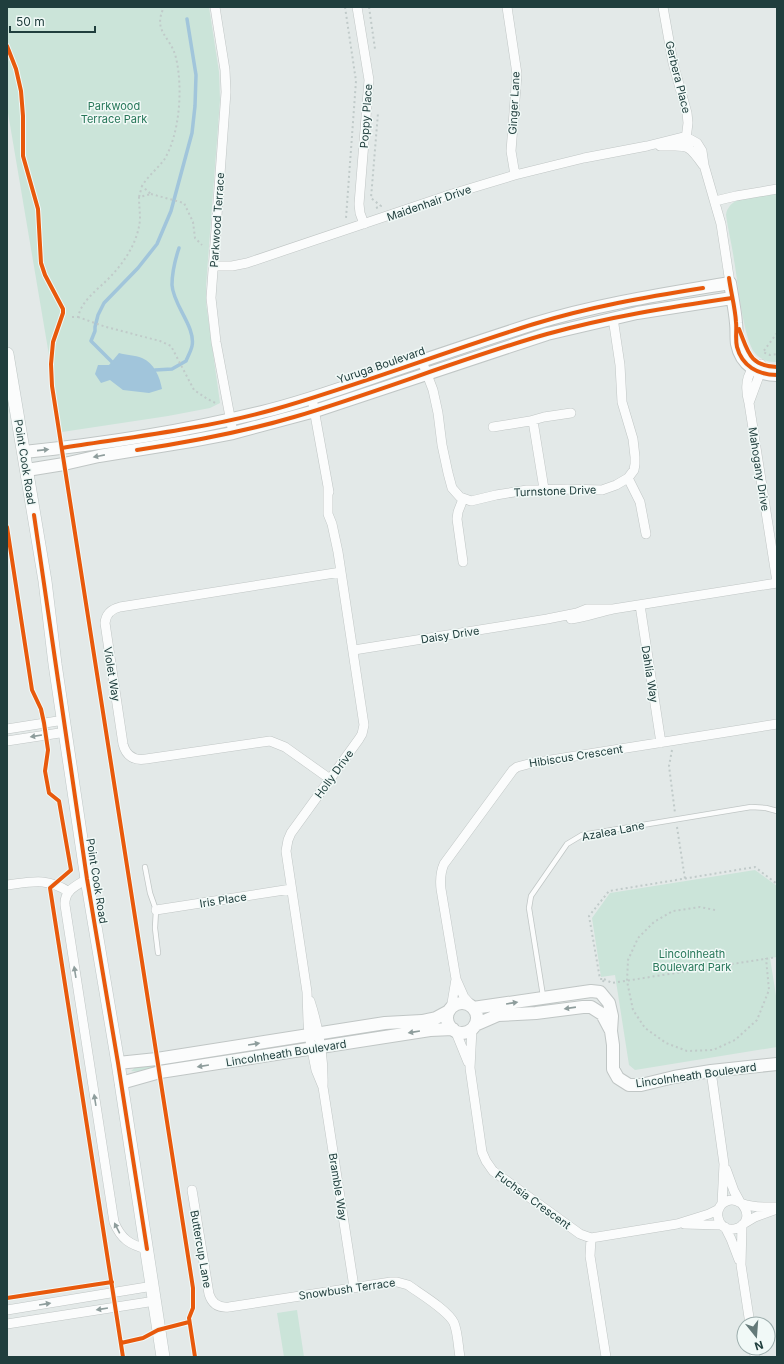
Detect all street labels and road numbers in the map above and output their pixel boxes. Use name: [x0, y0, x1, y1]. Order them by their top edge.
street label: Gerbera Place: [662, 39, 694, 115]
street label: Ginger Lane: [505, 71, 523, 135]
street label: Poppy Place: [357, 83, 375, 149]
street label: Parkwood Terrace: [207, 172, 227, 268]
street label: Maidenhair Drive: [385, 182, 473, 224]
street label: Yuruga Boulevard: [335, 343, 427, 387]
street label: Point Cook Road: [11, 418, 39, 506]
street label: Mahogany Drive: [745, 426, 773, 512]
street label: Turnstone Drive: [513, 483, 597, 499]
street label: Daisy Drive: [420, 623, 480, 647]
street label: Dahlia Way: [639, 644, 661, 704]
street label: Violet Way: [101, 646, 123, 702]
street label: Hibiscus Crescent: [528, 742, 624, 770]
street label: Holly Drive: [312, 747, 356, 801]
street label: Azalea Lane: [580, 818, 646, 844]
street label: Point Cook Road: [83, 837, 111, 925]
street label: Iris Place: [198, 889, 248, 911]
street label: Lincolnheath Boulevard: [225, 1037, 347, 1069]
street label: Lincolnheath Boulevard: [635, 1060, 757, 1090]
street label: Bramble Way: [326, 1152, 350, 1222]
street label: Fuchsia Crescent: [492, 1168, 574, 1232]
street label: Buttercup Lane: [187, 1209, 215, 1289]
street label: Snowbush Terrace: [298, 1275, 396, 1303]

